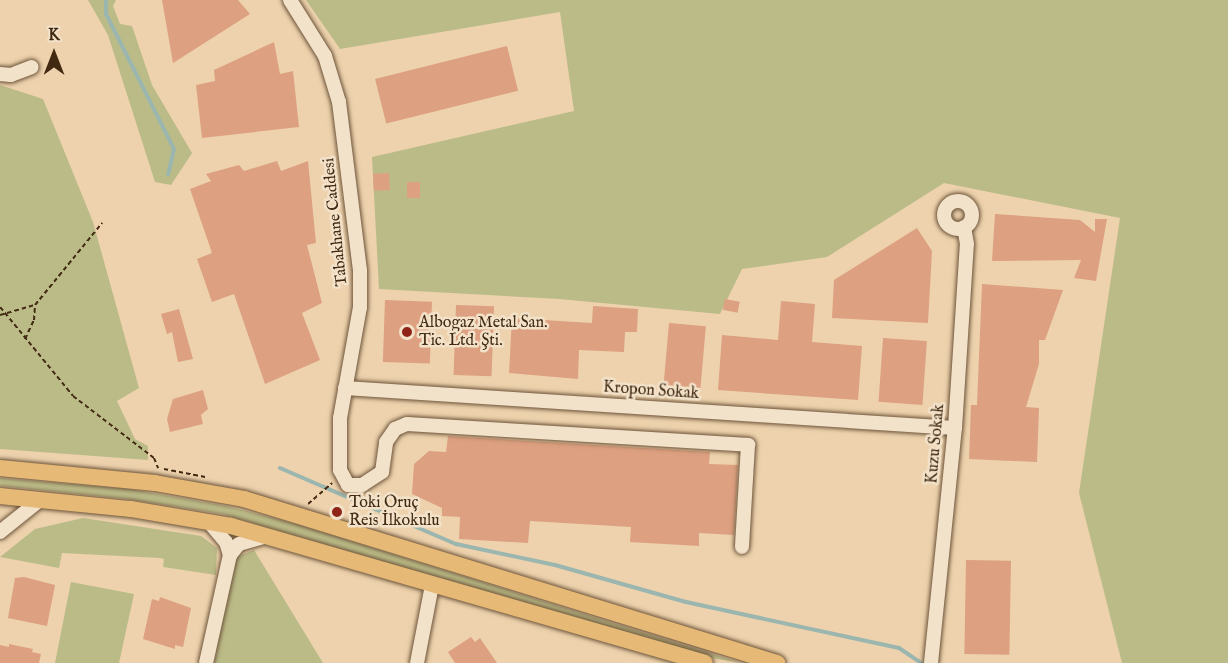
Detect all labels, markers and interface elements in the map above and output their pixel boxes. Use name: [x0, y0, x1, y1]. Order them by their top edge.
north arrow: [24, 24, 84, 84]
text: K: [48, 26, 60, 46]
street label: Tabakhane Caddesi: [320, 157, 352, 287]
place label: Albogaz Metal San. Tic. Ltd. Şti.: [419, 313, 547, 351]
marker: Albogaz Metal San. Tic. Ltd. Şti.: [400, 325, 414, 339]
street label: Kropon Sokak: [602, 378, 700, 404]
street label: Kuzu Sokak: [923, 403, 949, 485]
place label: Toki Oruç Reis İlkokulu: [349, 493, 440, 531]
marker: Toki Oruç Reis İlkokulu: [330, 505, 344, 519]

